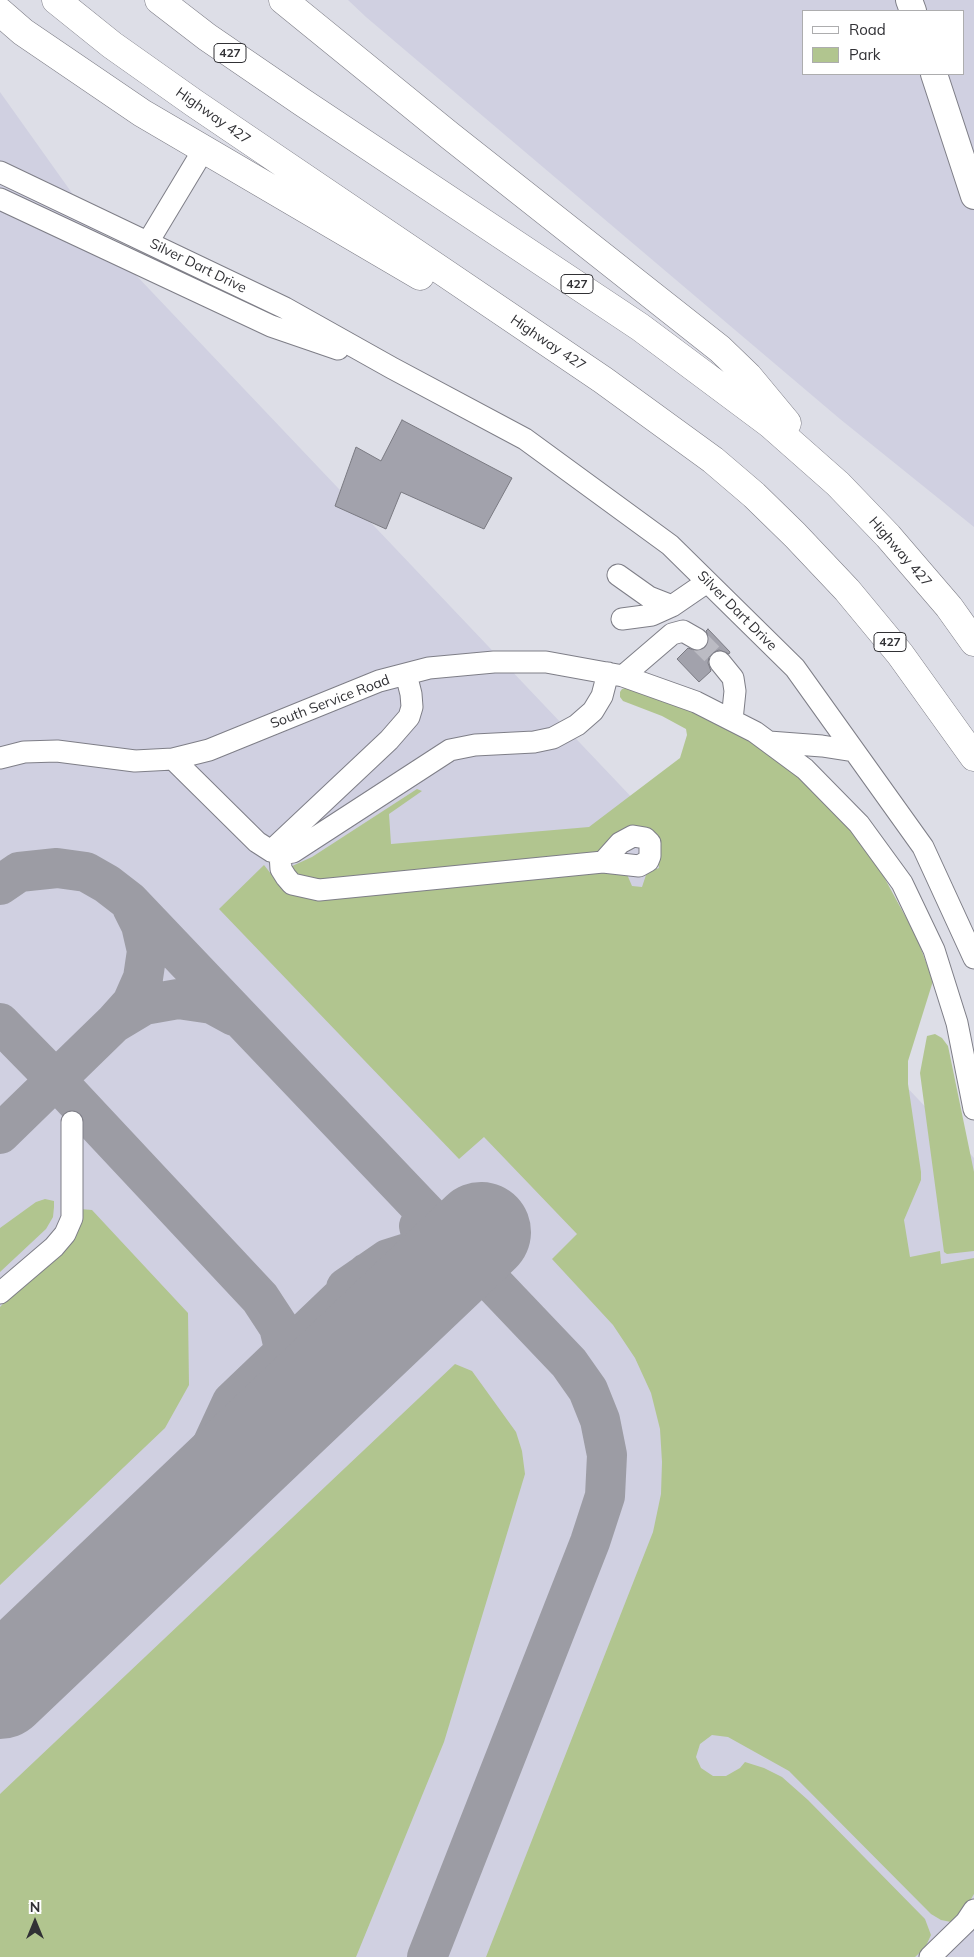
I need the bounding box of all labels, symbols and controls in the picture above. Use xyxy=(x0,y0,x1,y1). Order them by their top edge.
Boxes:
legend xyxy=(802,10,964,75)
text: Road xyxy=(849,20,886,39)
road number: 427 xyxy=(214,44,246,62)
text: Park xyxy=(849,45,881,64)
street label: Highway 427 xyxy=(172,84,254,148)
street label: Silver Dart Drive xyxy=(147,235,249,297)
road number: 427 xyxy=(561,274,593,294)
street label: Highway 427 xyxy=(507,312,589,374)
street label: Highway 427 xyxy=(865,514,935,590)
street label: Silver Dart Drive xyxy=(694,568,780,654)
road number: 427 xyxy=(874,632,906,652)
street label: South Service Road xyxy=(268,671,392,733)
north arrow xyxy=(10,1897,60,1947)
text: N xyxy=(30,1898,40,1916)

